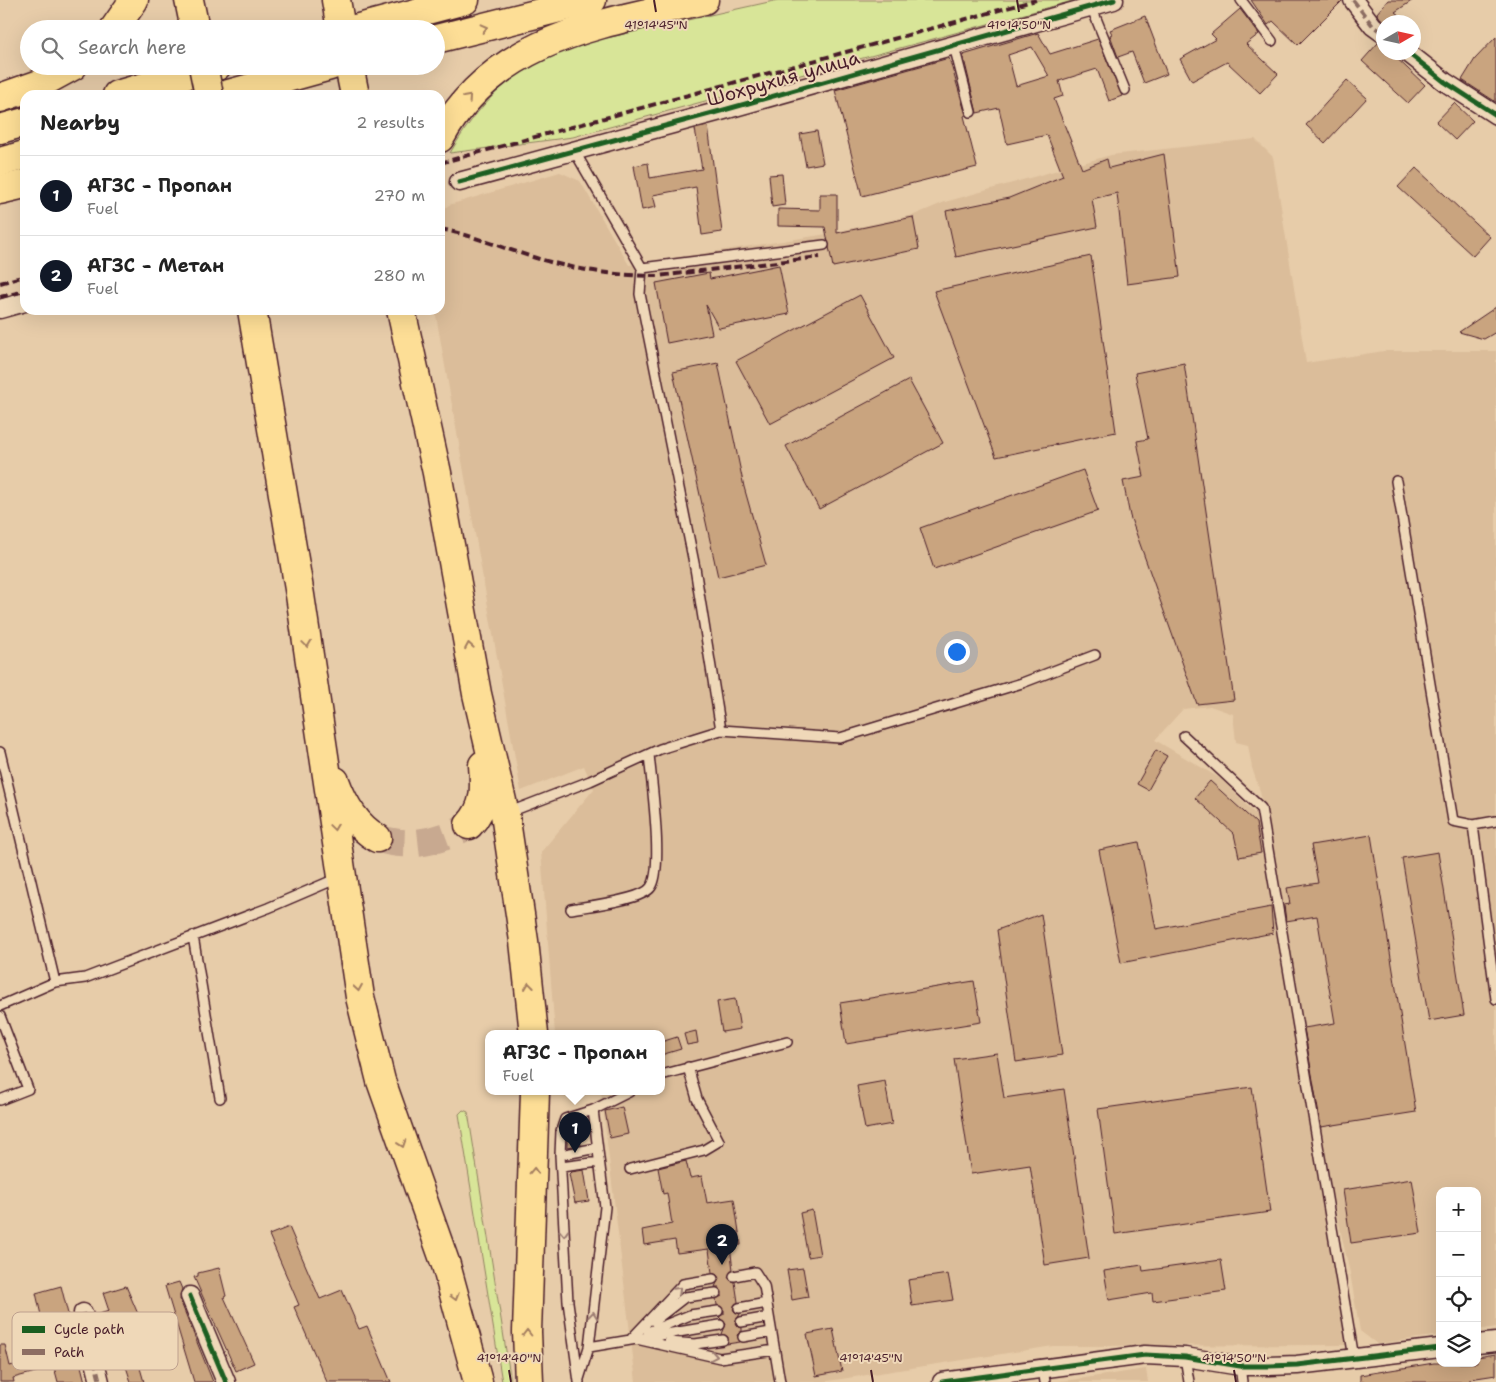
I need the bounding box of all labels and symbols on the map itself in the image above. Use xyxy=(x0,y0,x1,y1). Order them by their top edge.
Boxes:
north arrow xyxy=(1376,15,1421,60)
text: 41°14'45"N xyxy=(624,17,688,33)
text: 41°14'50"N xyxy=(987,17,1051,33)
one-way arrow xyxy=(479,23,487,33)
street label: Шохрухия улица xyxy=(704,45,863,112)
one-way arrow xyxy=(462,94,471,103)
one-way arrow xyxy=(302,639,312,648)
your location xyxy=(944,639,970,665)
one-way arrow xyxy=(464,641,474,650)
one-way arrow xyxy=(328,823,339,831)
one-way arrow xyxy=(525,981,535,990)
one-way arrow xyxy=(353,983,363,992)
pin: 1 xyxy=(559,1112,591,1153)
one-way arrow xyxy=(396,1139,406,1148)
one-way arrow xyxy=(529,1167,539,1174)
pin: 2 xyxy=(706,1224,738,1265)
one-way arrow xyxy=(559,1229,570,1237)
one-way arrow xyxy=(672,1287,681,1296)
one-way arrow xyxy=(450,1293,460,1301)
one-way arrow xyxy=(587,1311,598,1319)
legend xyxy=(12,1312,178,1370)
text: Cycle path xyxy=(54,1320,125,1338)
one-way arrow xyxy=(522,1329,532,1337)
text: Path xyxy=(54,1343,85,1361)
text: 41°14'40"N xyxy=(477,1350,541,1366)
text: 41°14'45"N xyxy=(839,1350,903,1366)
text: 41°14'50"N xyxy=(1202,1350,1266,1366)
one-way arrow xyxy=(709,1351,718,1361)

